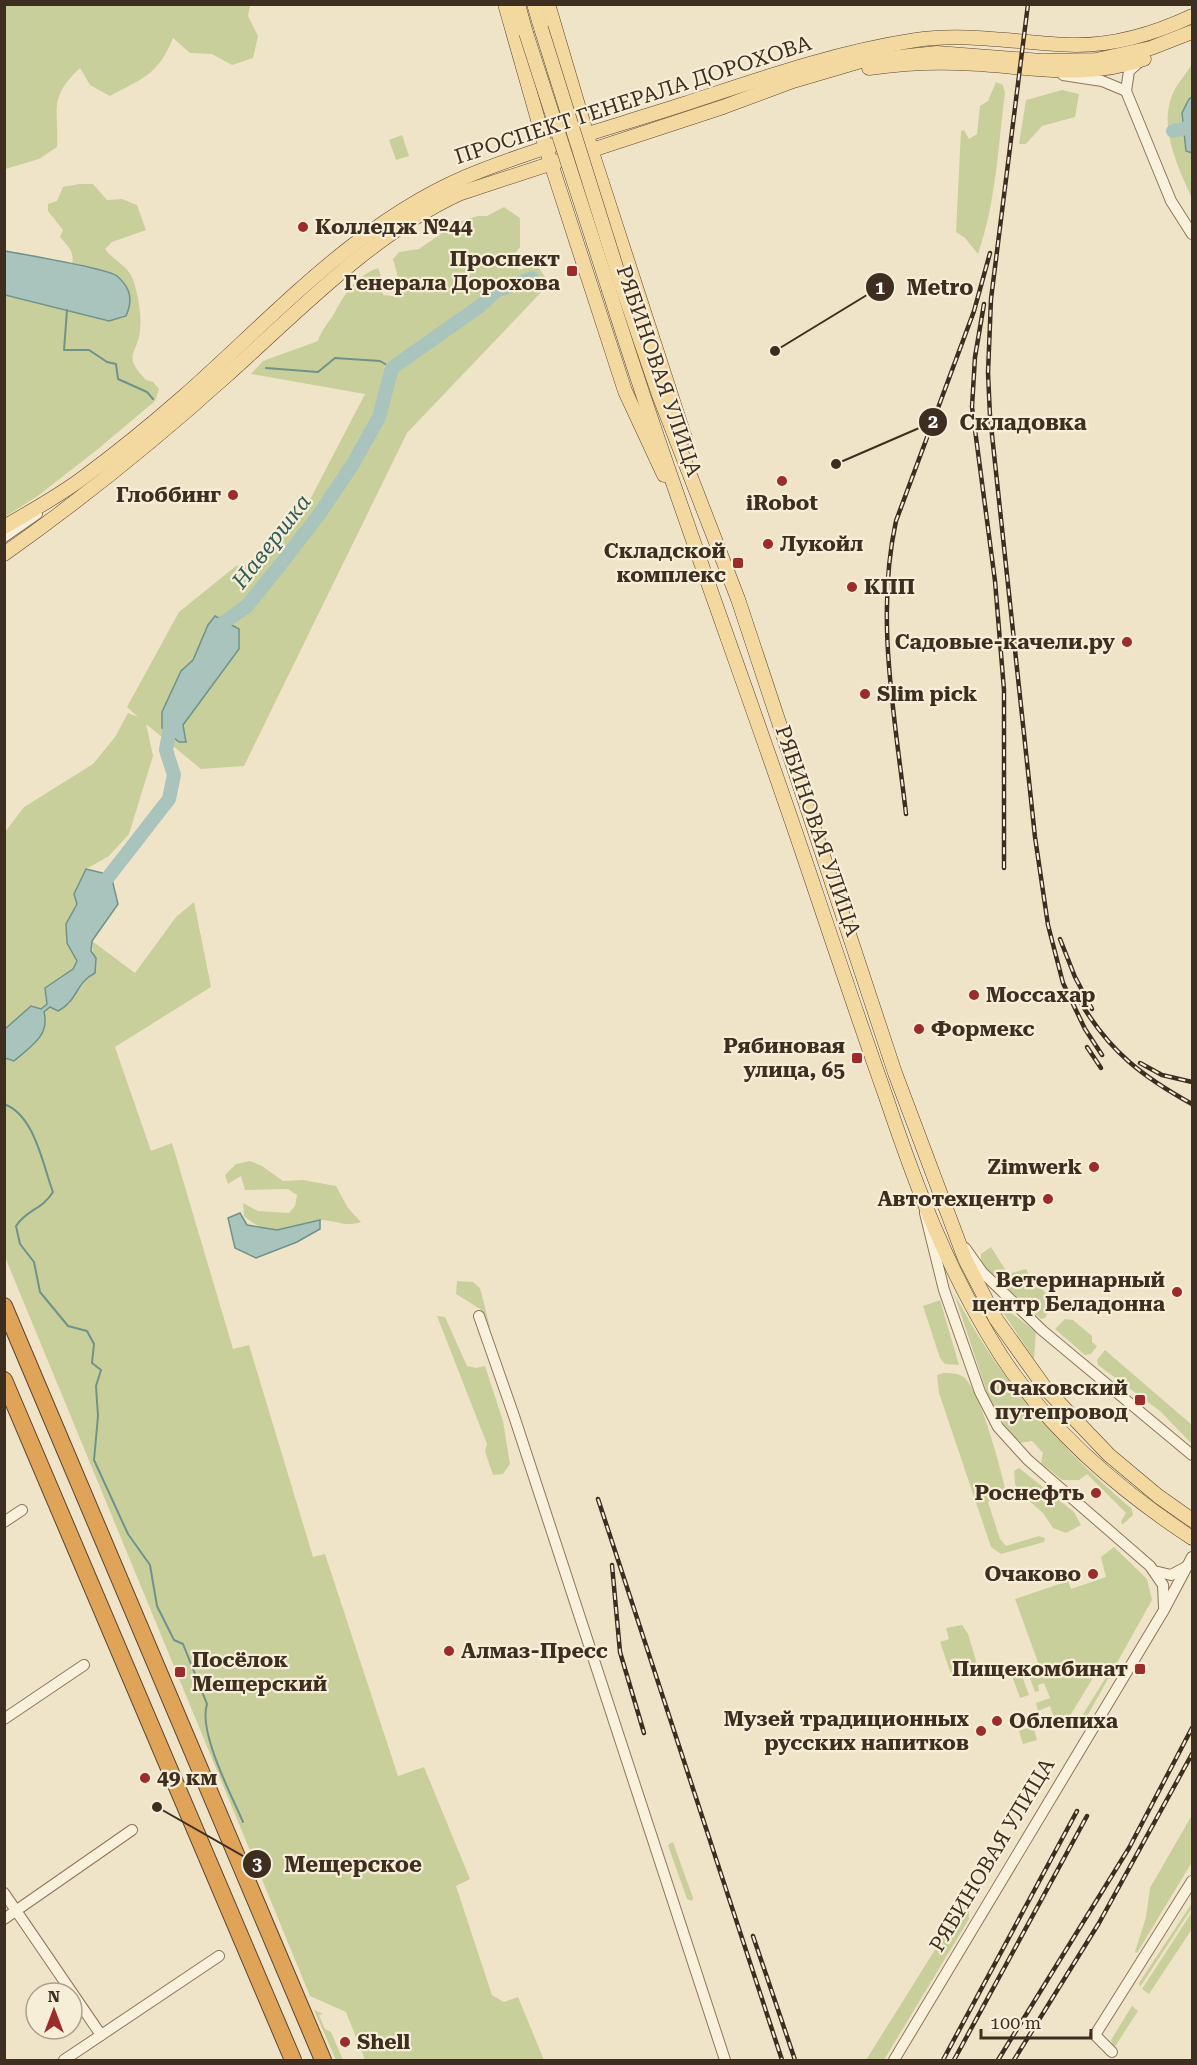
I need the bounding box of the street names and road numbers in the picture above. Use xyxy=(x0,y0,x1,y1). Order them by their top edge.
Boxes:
street label: ПРОСПЕКТ ГЕНЕРАЛА ДОРОХОВА xyxy=(452,31,815,169)
street label: РЯБИНОВАЯ УЛИЦА xyxy=(612,262,707,480)
street label: РЯБИНОВАЯ УЛИЦА xyxy=(771,722,866,940)
street label: РЯБИНОВАЯ УЛИЦА xyxy=(925,1754,1059,1956)

